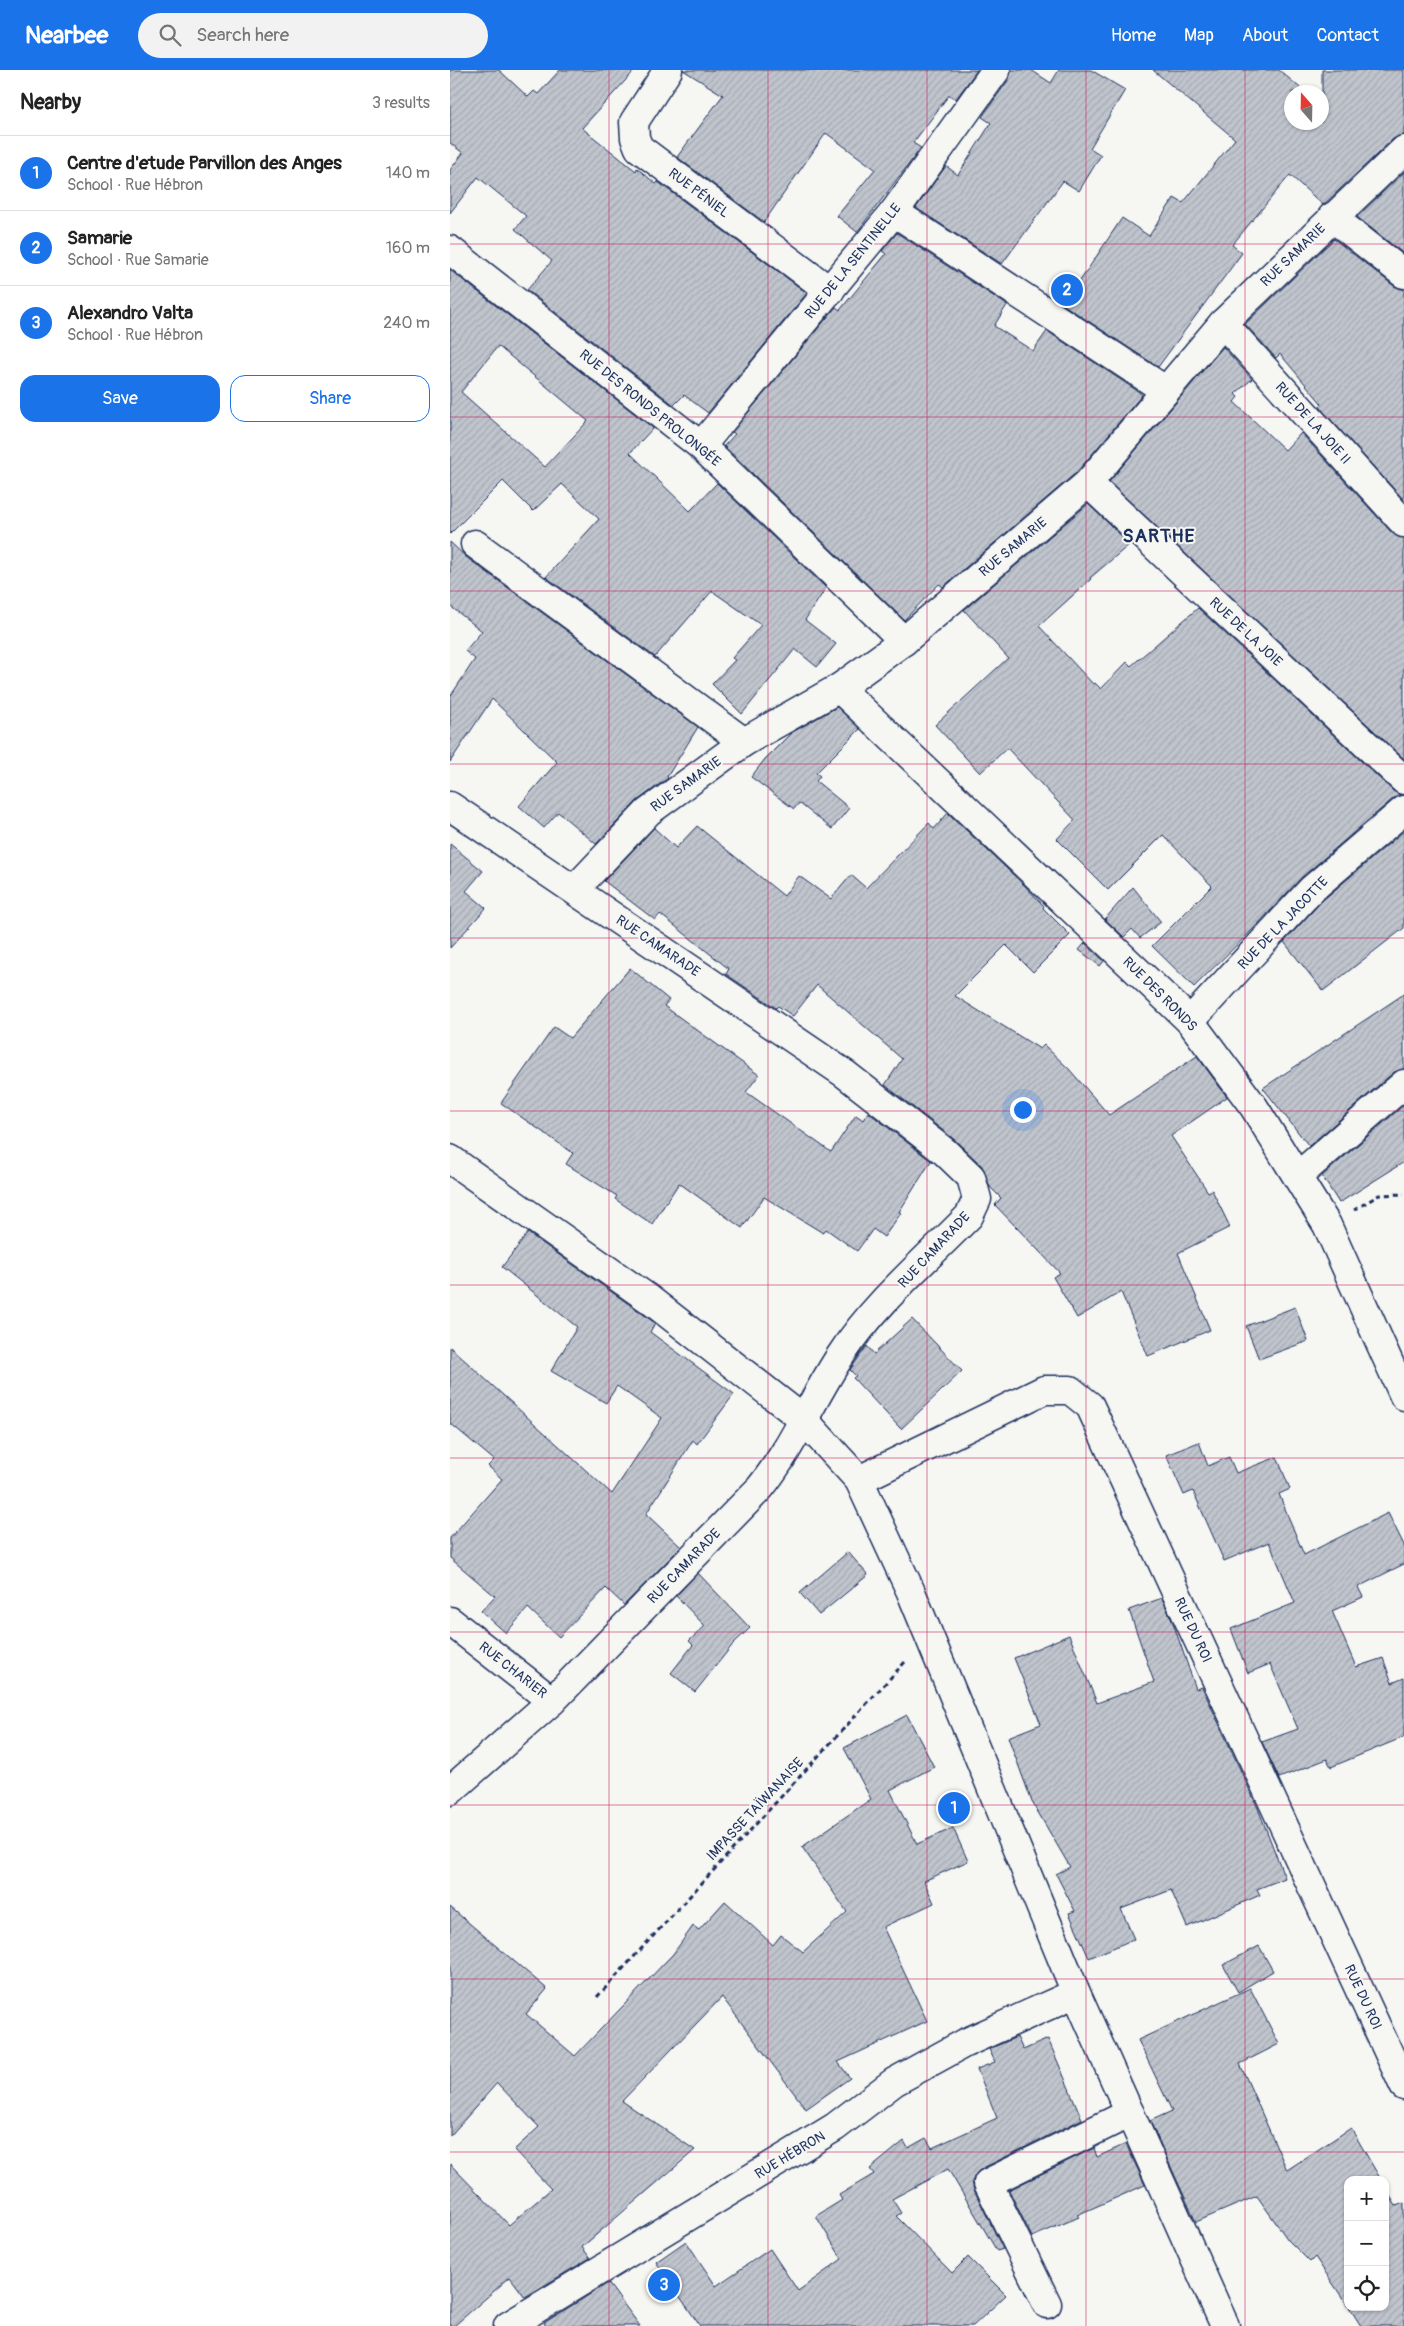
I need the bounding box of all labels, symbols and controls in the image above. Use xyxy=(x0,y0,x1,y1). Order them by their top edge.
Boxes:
search box xyxy=(138,13,488,58)
text: Nearbee xyxy=(25,21,108,50)
icon: search xyxy=(156,21,184,49)
text: Search here xyxy=(196,23,289,47)
text: Home xyxy=(1111,24,1156,47)
text: Map xyxy=(1184,24,1214,47)
text: About xyxy=(1242,24,1288,47)
text: Contact xyxy=(1316,24,1379,47)
north arrow xyxy=(1284,85,1329,130)
text: Nearby xyxy=(20,89,81,116)
text: 3 results xyxy=(372,93,430,113)
text: Centre d'etude Parvillon des Anges xyxy=(67,151,342,175)
text: 1 xyxy=(33,163,39,183)
text: 140 m xyxy=(386,163,430,183)
street label: RUE PÉNIEL xyxy=(665,164,733,221)
text: School · Rue Hébron xyxy=(67,175,203,195)
street label: RUE DE LA SENTINELLE xyxy=(801,200,905,322)
street label: RUE SAMARIE xyxy=(1257,220,1329,290)
text: Samarie xyxy=(67,226,132,250)
text: 2 xyxy=(32,238,40,258)
text: 160 m xyxy=(386,238,430,258)
text: School · Rue Samarie xyxy=(67,250,209,270)
pin: 2 xyxy=(1051,271,1083,309)
text: Alexandro Valta xyxy=(67,301,193,325)
text: 3 xyxy=(32,313,40,333)
text: 240 m xyxy=(383,313,430,333)
text: School · Rue Hébron xyxy=(67,325,203,345)
street label: RUE DES RONDS PROLONGÉE xyxy=(576,345,725,470)
button: Save xyxy=(20,375,220,422)
button: Share xyxy=(230,375,430,422)
street label: RUE DE LA JOIE II xyxy=(1272,378,1354,468)
street label: RUE SAMARIE xyxy=(976,514,1050,580)
district label: SARTHE xyxy=(1123,524,1195,548)
street label: RUE DE LA JOIE xyxy=(1206,594,1286,670)
street label: RUE SAMARIE xyxy=(647,753,725,815)
street label: RUE DE LA JACOTTE xyxy=(1234,873,1332,973)
street label: RUE CAMARADE xyxy=(613,912,703,980)
street label: RUE DES RONDS xyxy=(1119,953,1201,1035)
your location xyxy=(1010,1097,1036,1123)
street label: RUE CAMARADE xyxy=(894,1208,974,1292)
street label: RUE CAMARADE xyxy=(644,1525,724,1607)
street label: RUE DU ROI xyxy=(1171,1595,1215,1665)
street label: RUE CHARIER xyxy=(476,1638,550,1702)
street label: IMPASSE TAÏWANAISE xyxy=(702,1753,807,1864)
pin: 1 xyxy=(938,1789,970,1827)
street label: RUE DU ROI xyxy=(1341,1962,1385,2032)
street label: RUE HÉBRON xyxy=(751,2127,828,2183)
map controls xyxy=(1344,2176,1389,2311)
button: + xyxy=(1344,2176,1389,2221)
button: − xyxy=(1344,2221,1389,2266)
pin: 3 xyxy=(648,2266,680,2304)
button: locate xyxy=(1344,2266,1389,2311)

